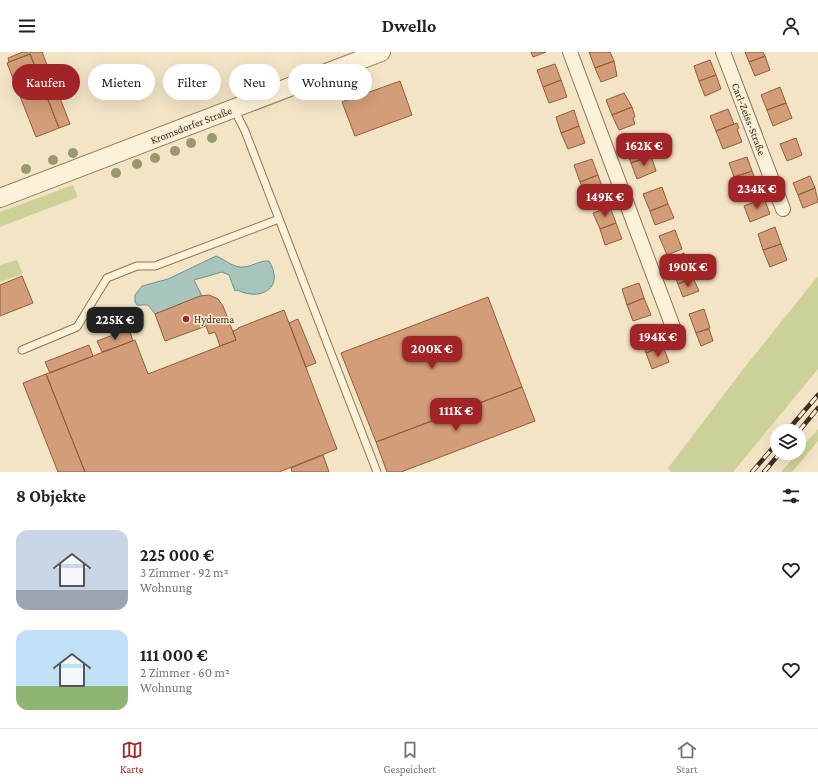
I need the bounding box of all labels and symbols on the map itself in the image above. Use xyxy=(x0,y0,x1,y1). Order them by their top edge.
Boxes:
street label: Carl-Zeiss-Straße xyxy=(730,81,768,157)
street label: Kromsdorfer Straße xyxy=(149,104,234,146)
pin: 162K € xyxy=(611,133,677,167)
pin: 234K € xyxy=(724,176,790,210)
pin: 149K € xyxy=(572,184,638,218)
pin: 190K € xyxy=(655,254,721,288)
pin: 225K € xyxy=(82,307,148,341)
place label: Hydrema xyxy=(194,313,234,326)
marker: Hydrema xyxy=(181,314,191,324)
pin: 194K € xyxy=(625,324,691,358)
pin: 200K € xyxy=(399,336,465,370)
pin: 111K € xyxy=(423,398,489,432)

